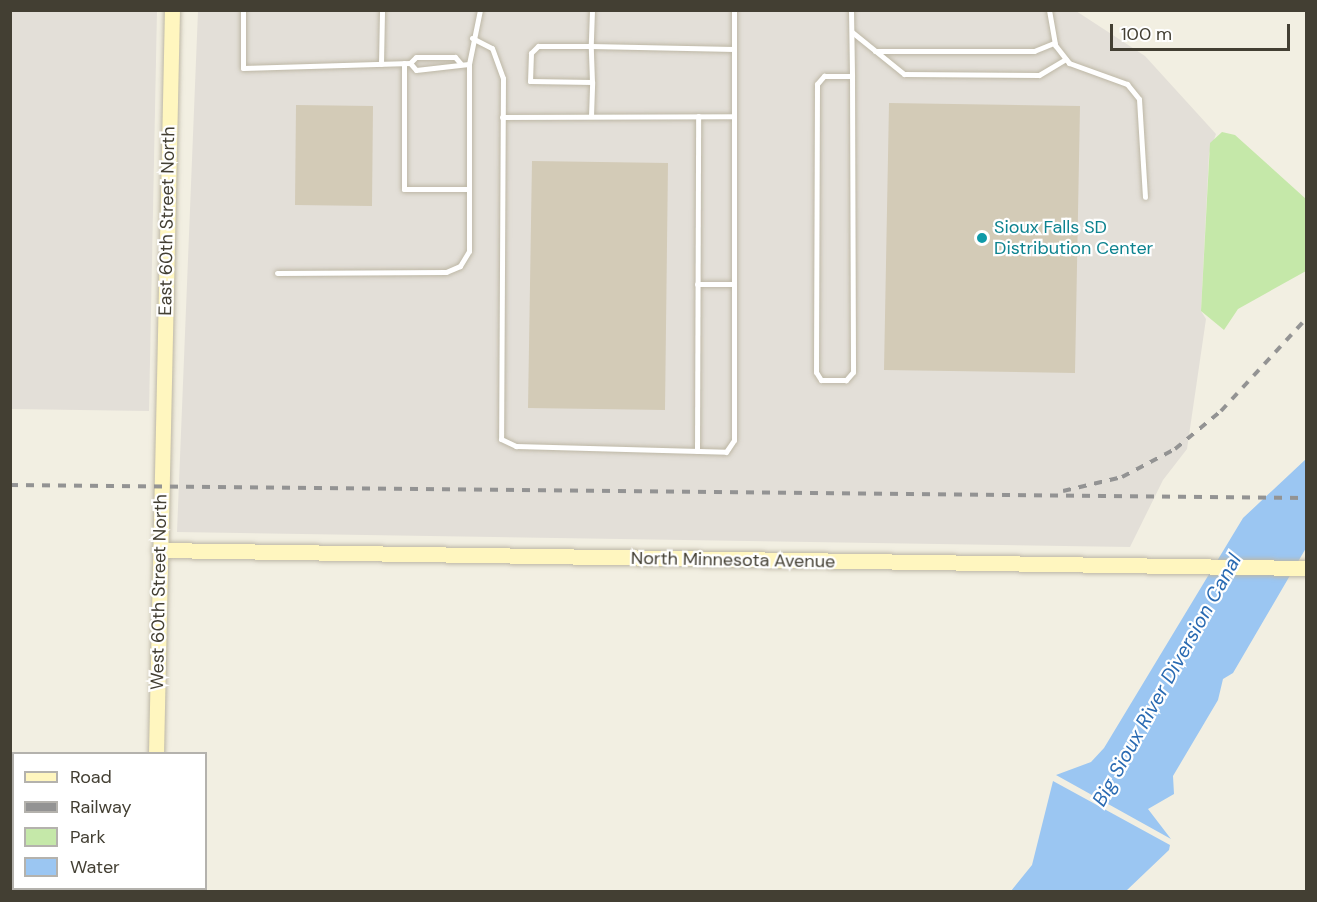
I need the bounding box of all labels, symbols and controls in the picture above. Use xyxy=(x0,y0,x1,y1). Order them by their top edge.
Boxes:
scale bar xyxy=(1113,12,1293,50)
text: 100 m xyxy=(1121,22,1172,46)
street label: East 60th Street North xyxy=(155,126,179,316)
place label: Sioux Falls SD Distribution Center xyxy=(994,217,1153,260)
marker: Sioux Falls SD Distribution Center xyxy=(975,231,989,245)
street label: West 60th Street North xyxy=(146,494,172,690)
street label: North Minnesota Avenue xyxy=(631,547,835,573)
water label: Big Sioux River Diversion Canal xyxy=(1087,550,1247,810)
legend xyxy=(12,752,207,890)
text: Road xyxy=(70,765,112,789)
text: Railway xyxy=(70,795,132,819)
text: Park xyxy=(70,825,106,849)
text: Water xyxy=(70,855,120,879)

